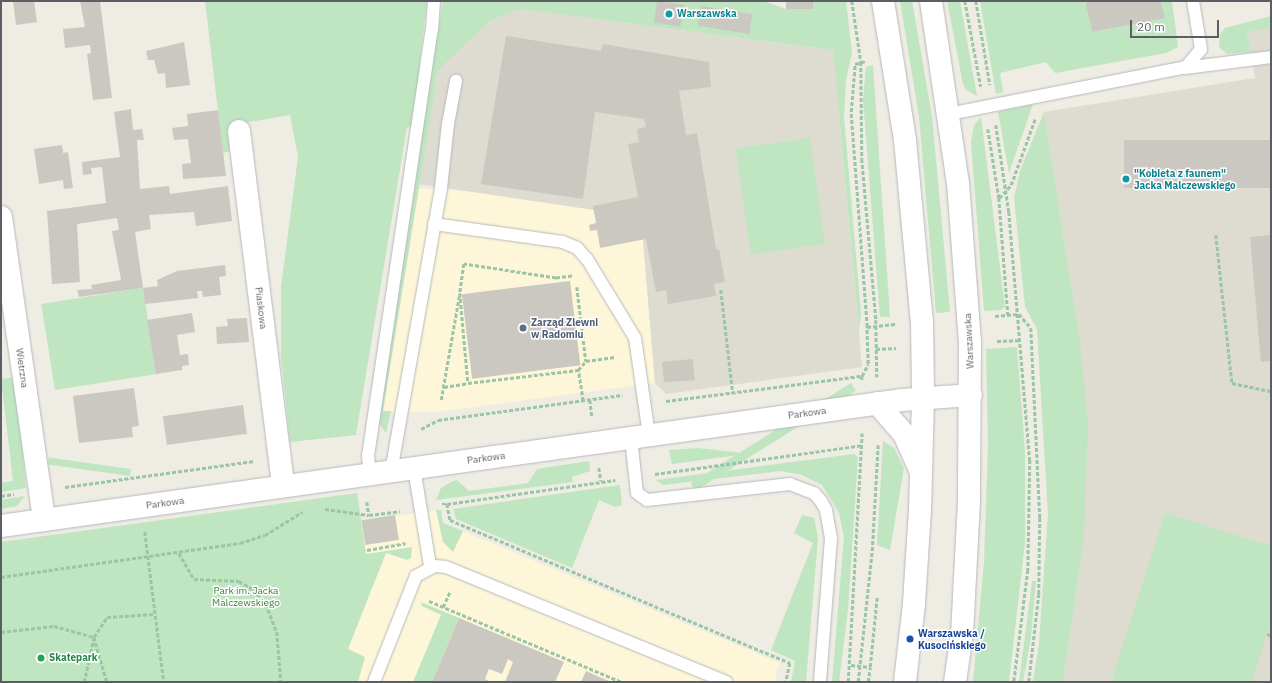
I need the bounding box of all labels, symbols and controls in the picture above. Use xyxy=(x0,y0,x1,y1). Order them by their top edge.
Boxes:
place label: Warszawska xyxy=(677,8,737,20)
marker: Warszawska xyxy=(664,9,674,19)
scale bar xyxy=(1132,12,1221,38)
text: 20 m xyxy=(1137,19,1165,34)
place label: "Kobieta z faunem" Jacka Malczewskiego xyxy=(1134,167,1236,190)
marker: "Kobieta z faunem" Jacka Malczewskiego xyxy=(1121,174,1131,184)
street label: Piaskowa xyxy=(252,286,270,330)
street label: Warszawska xyxy=(962,313,976,369)
place label: Zarząd Zlewni w Radomiu xyxy=(531,316,598,340)
marker: Zarząd Zlewni w Radomiu xyxy=(518,323,528,333)
street label: Wietrzna xyxy=(13,347,31,389)
street label: Parkowa xyxy=(787,404,827,422)
street label: Parkowa xyxy=(466,449,506,467)
street label: Parkowa xyxy=(145,494,185,512)
park label: Park im. Jacka Malczewskiego xyxy=(212,584,280,608)
place label: Warszawska / Kusocińskiego xyxy=(918,627,986,650)
marker: Warszawska / Kusocińskiego xyxy=(905,634,915,644)
place label: Skatepark xyxy=(49,652,98,664)
marker: Skatepark xyxy=(36,653,46,663)

